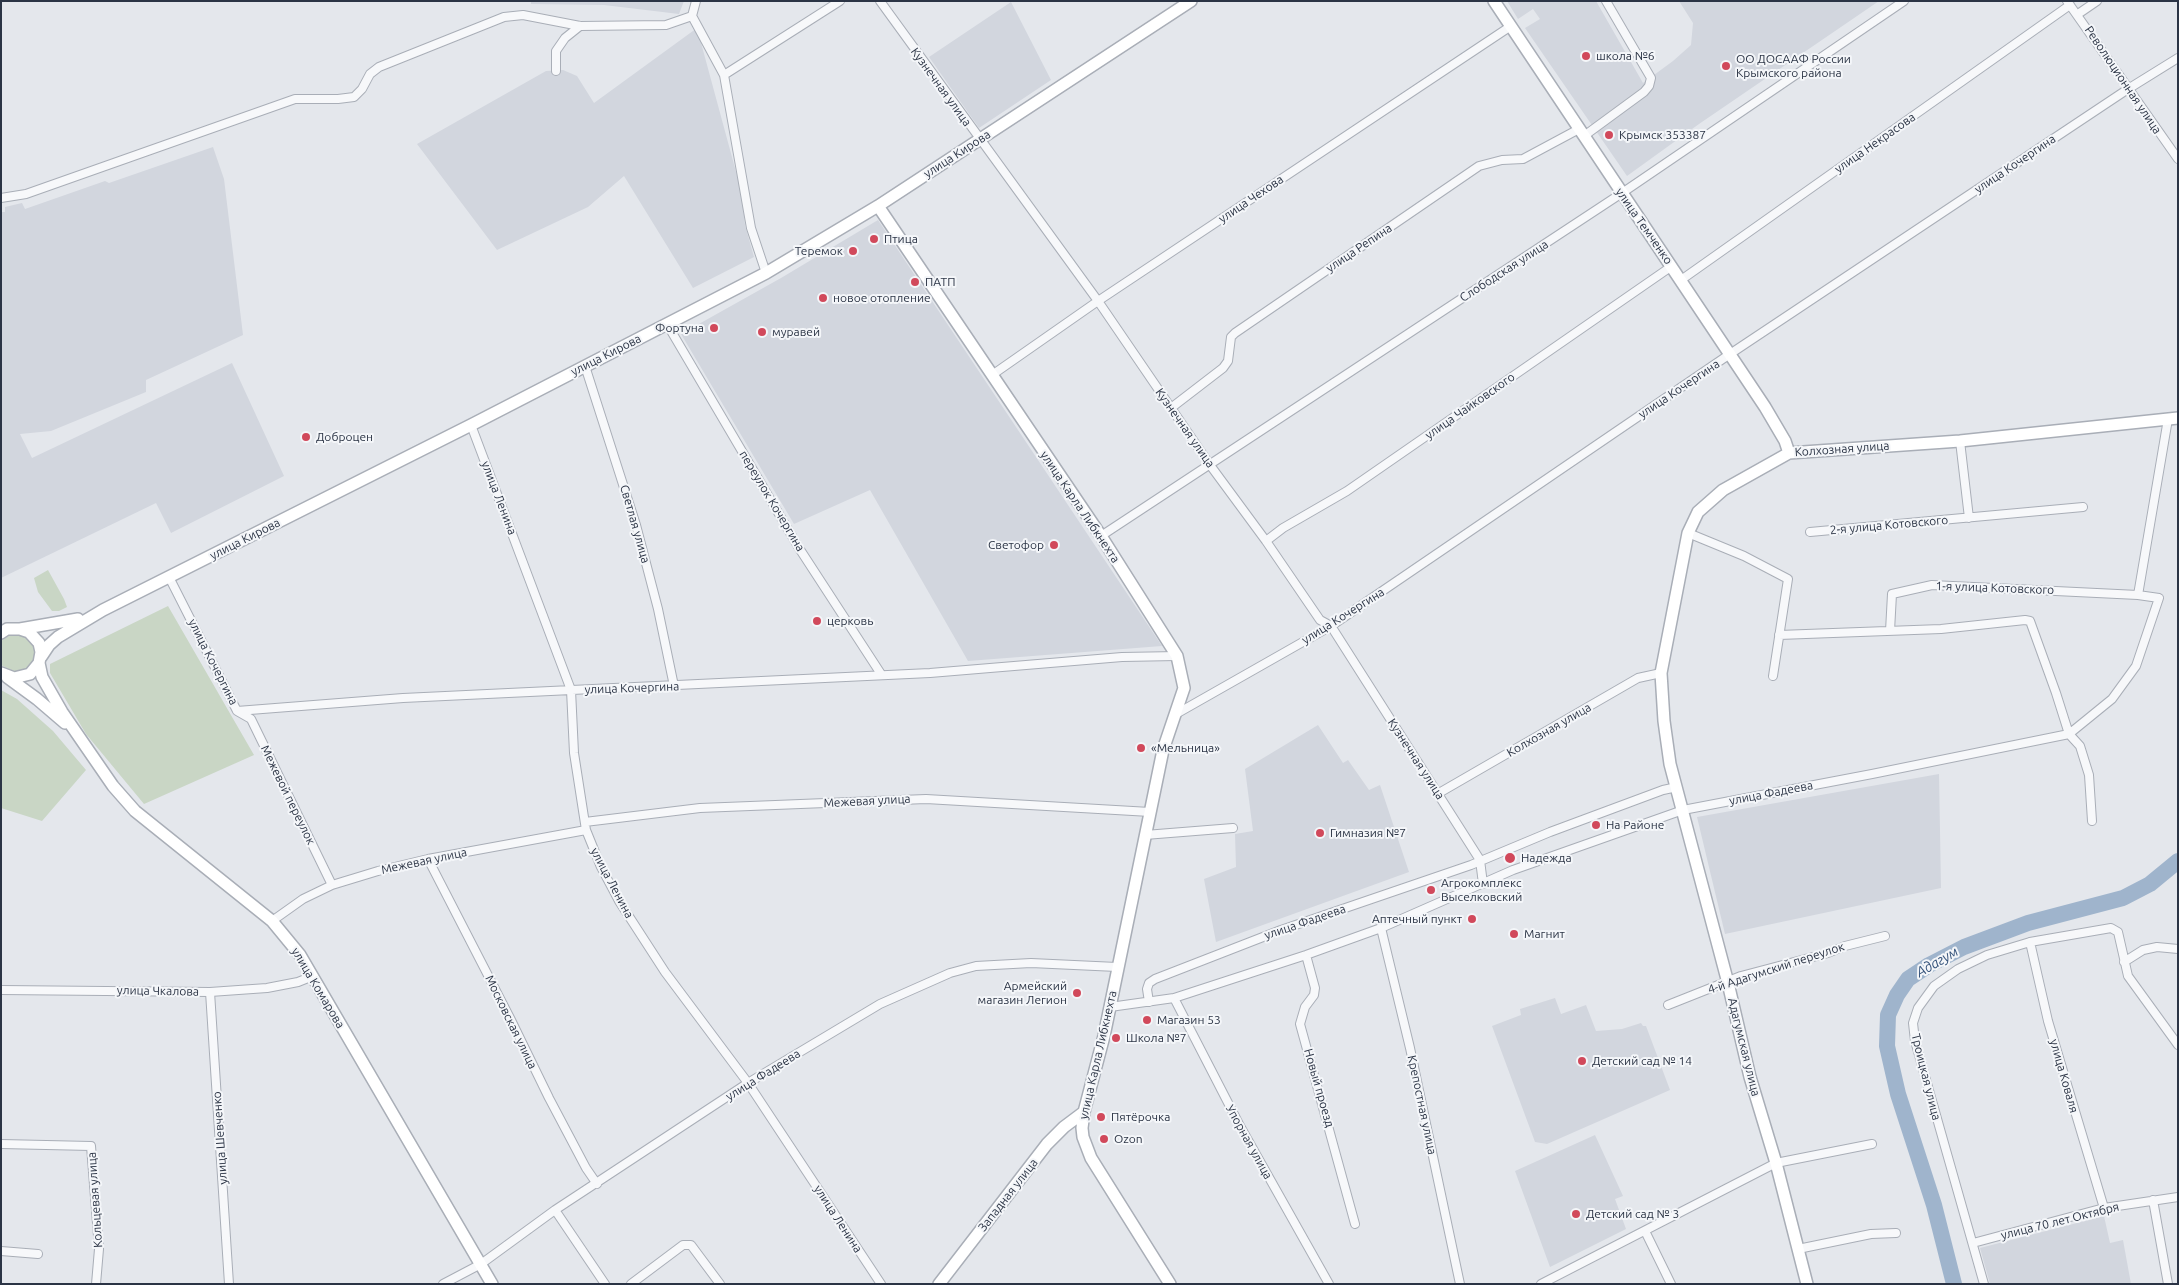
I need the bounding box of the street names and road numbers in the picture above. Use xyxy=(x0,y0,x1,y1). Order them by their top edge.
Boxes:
street label: Революционная улица xyxy=(2082,23,2164,137)
street label: Кузнечная улица xyxy=(908,45,974,129)
street label: улица Некрасова xyxy=(1832,110,1918,176)
street label: улица Кирова xyxy=(921,127,993,181)
street label: улица Кочергина xyxy=(1972,132,2058,196)
street label: улица Чехова xyxy=(1216,172,1286,226)
street label: улица Темченко xyxy=(1612,185,1676,267)
street label: улица Репина xyxy=(1323,221,1395,275)
street label: Слободская улица xyxy=(1457,237,1551,305)
street label: улица Кирова xyxy=(569,331,643,379)
street label: улица Кочергина xyxy=(1636,357,1722,421)
street label: улица Чайковского xyxy=(1422,370,1518,442)
street label: Кузнечная улица xyxy=(1152,386,1218,470)
street label: Колхозная улица xyxy=(1794,439,1890,459)
street label: переулок Кочергина xyxy=(736,448,808,554)
street label: улица Карла Либкнехта xyxy=(1037,448,1123,566)
street label: улица Ленина xyxy=(478,459,520,537)
street label: Светлая улица xyxy=(617,483,653,565)
street label: 2-я улица Котовского xyxy=(1829,513,1949,537)
street label: улица Кирова xyxy=(208,515,282,563)
street label: 1-я улица Котовского xyxy=(1935,579,2055,597)
street label: улица Кочергина xyxy=(1299,585,1387,647)
street label: улица Кочергина xyxy=(185,616,241,708)
street label: улица Кочергина xyxy=(584,679,680,697)
street label: Колхозная улица xyxy=(1504,700,1594,760)
street label: Кузнечная улица xyxy=(1384,716,1448,802)
street label: Межевой переулок xyxy=(258,743,318,847)
street label: улица Фадеева xyxy=(1728,778,1814,808)
street label: Межевая улица xyxy=(823,792,911,810)
street label: Межевая улица xyxy=(380,845,468,877)
street label: улица Ленина xyxy=(587,845,637,921)
street label: улица Фадеева xyxy=(1262,901,1348,943)
street label: 4-й Адагумский переулок xyxy=(1706,939,1846,997)
street label: улица Комарова xyxy=(288,945,348,1031)
street label: Московская улица xyxy=(482,973,540,1071)
street label: улица Чкалова xyxy=(117,983,199,999)
street label: улица Карла Либкнехта xyxy=(1076,989,1120,1121)
street label: Адагумская улица xyxy=(1725,996,1763,1098)
street label: Троицкая улица xyxy=(1908,1032,1944,1122)
street label: улица Коваля xyxy=(2047,1037,2081,1115)
street label: улица Фадеева xyxy=(723,1046,803,1104)
street label: Новый проезд xyxy=(1301,1047,1337,1129)
street label: Крепостная улица xyxy=(1404,1054,1440,1156)
street label: улица Шевченко xyxy=(210,1091,230,1185)
street label: Упорная улица xyxy=(1223,1102,1275,1182)
street label: Кольцевая улица xyxy=(84,1152,106,1248)
street label: Западная улица xyxy=(975,1156,1041,1234)
street label: улица Ленина xyxy=(811,1182,865,1256)
street label: улица 70 лет Октября xyxy=(1999,1199,2121,1243)

